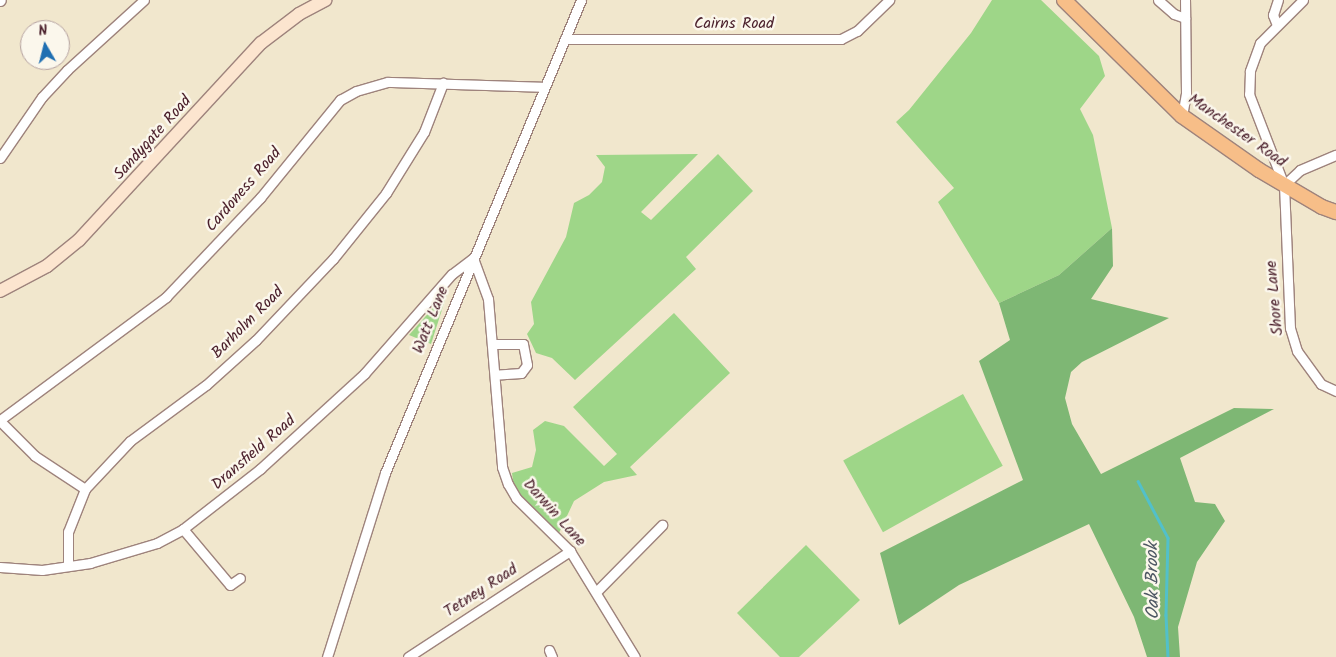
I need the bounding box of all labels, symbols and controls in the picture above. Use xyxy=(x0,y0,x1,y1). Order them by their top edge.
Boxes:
street label: Cairns Road xyxy=(694,14,774,34)
north arrow xyxy=(20,20,70,70)
text: N xyxy=(37,20,49,43)
street label: Manchester Road xyxy=(1184,90,1290,172)
street label: Sandygate Road xyxy=(110,92,196,184)
street label: Cardoness Road xyxy=(202,144,286,236)
street label: Shore Lane xyxy=(1262,260,1288,336)
street label: Barholm Road xyxy=(208,283,288,363)
street label: Watt Lane xyxy=(409,284,453,356)
street label: Dransfield Road xyxy=(208,411,300,495)
street label: Darwin Lane xyxy=(519,475,589,551)
water label: Oak Brook xyxy=(1143,542,1165,620)
street label: Tetney Road xyxy=(441,560,521,622)

